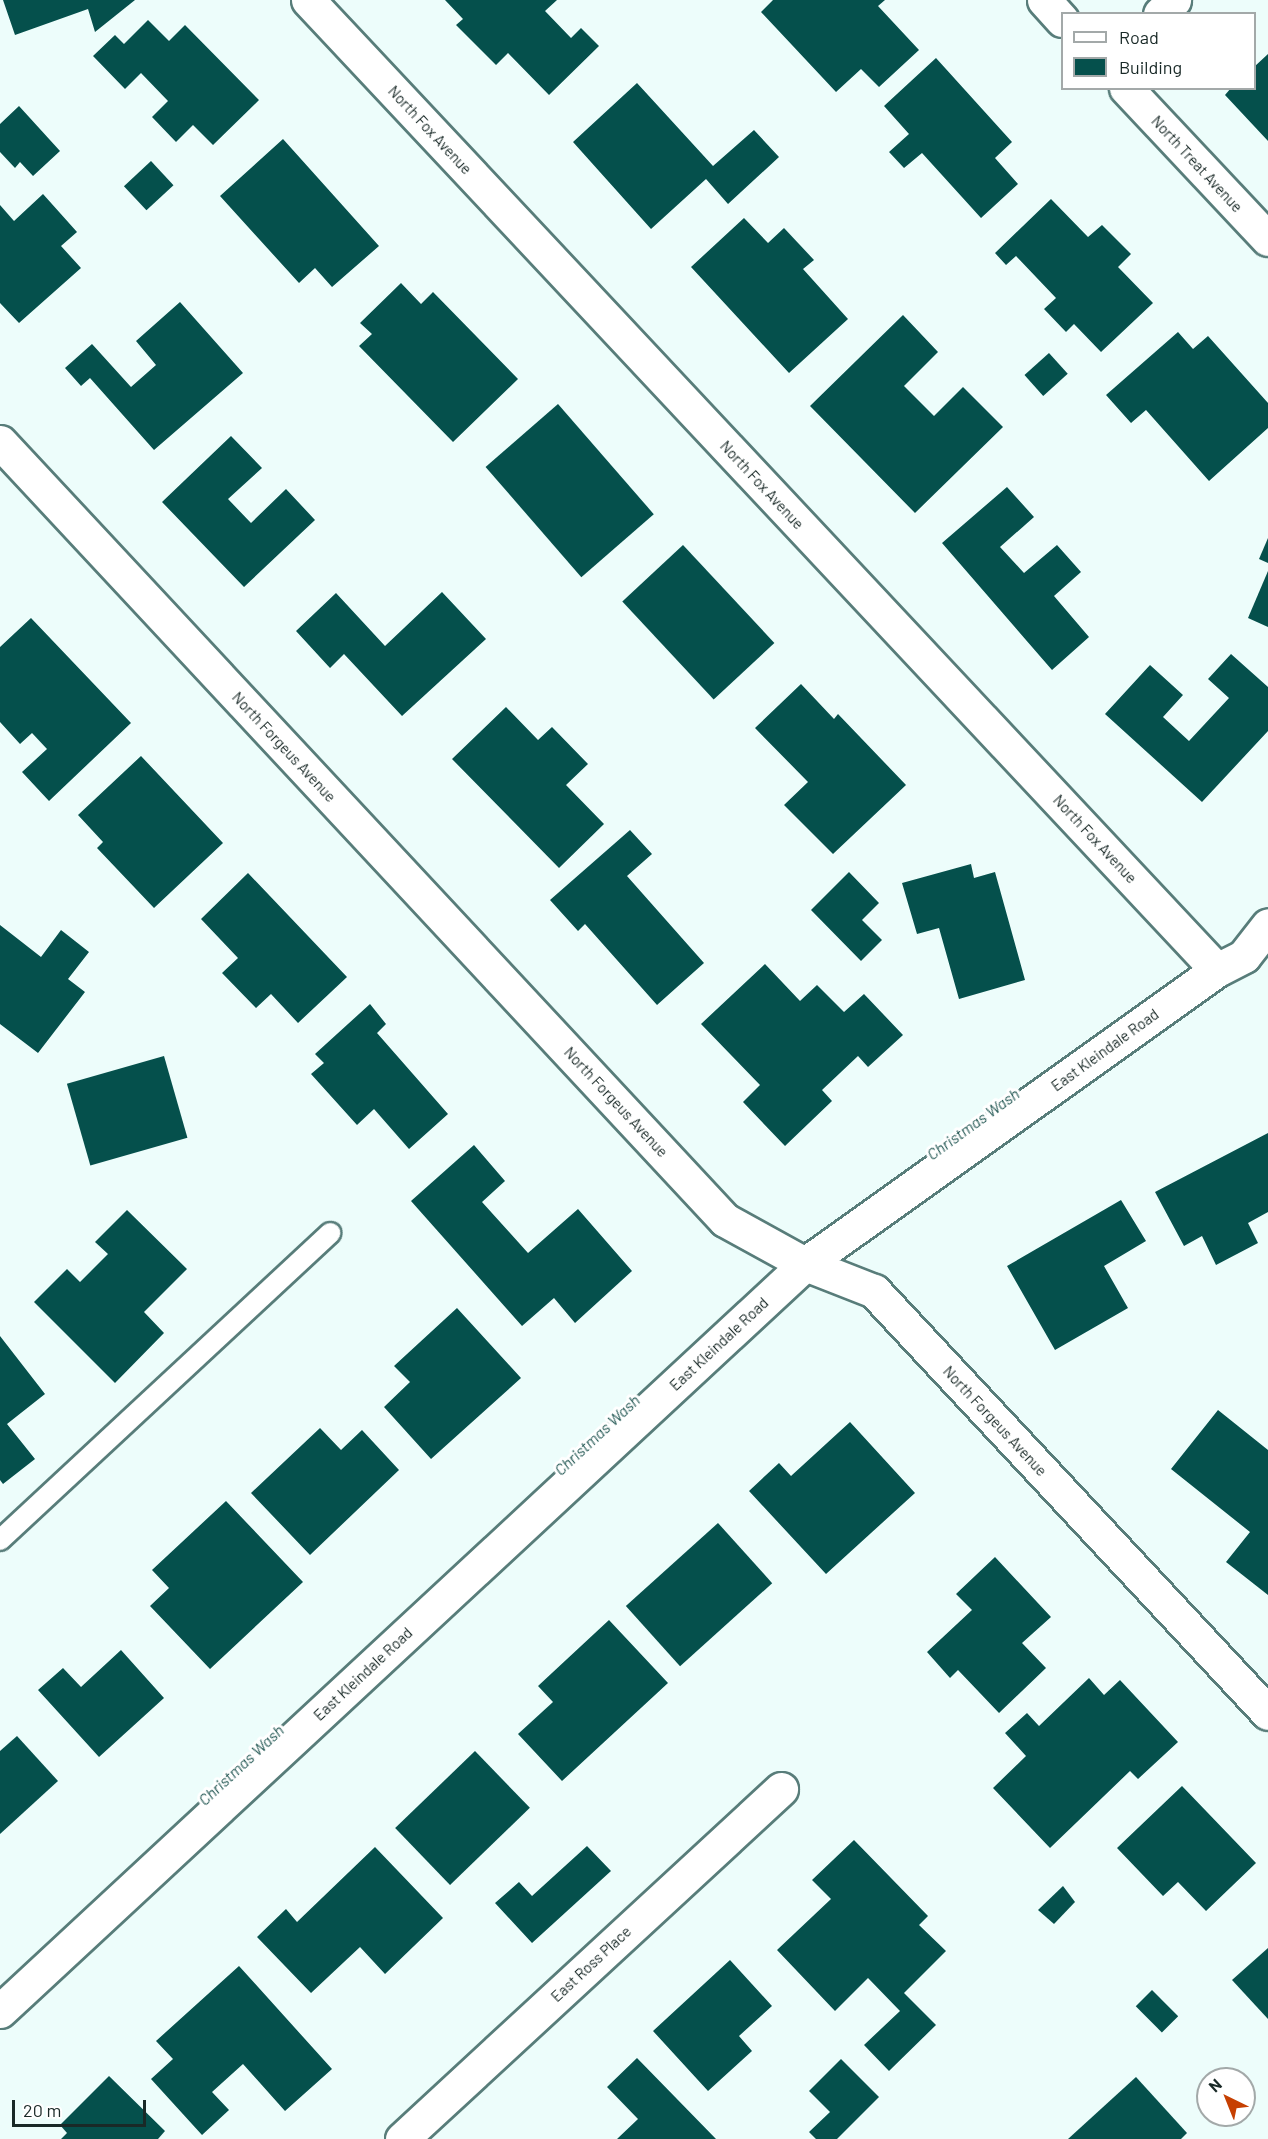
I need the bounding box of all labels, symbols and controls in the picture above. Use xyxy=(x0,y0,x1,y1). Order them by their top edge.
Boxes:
legend xyxy=(1061,12,1256,90)
text: Road xyxy=(1119,26,1159,48)
text: Building xyxy=(1119,56,1182,78)
street label: North Fox Avenue xyxy=(384,82,476,178)
street label: North Treat Avenue xyxy=(1148,112,1246,216)
street label: North Fox Avenue xyxy=(716,437,808,533)
street label: North Forgeus Avenue xyxy=(228,688,340,806)
street label: North Fox Avenue xyxy=(1049,791,1141,887)
street label: East Kleindale Road xyxy=(1048,1005,1162,1095)
street label: North Forgeus Avenue xyxy=(560,1043,672,1161)
water label: Christmas Wash xyxy=(923,1084,1023,1164)
street label: East Kleindale Road xyxy=(666,1294,772,1394)
street label: North Forgeus Avenue xyxy=(939,1362,1051,1480)
water label: Christmas Wash xyxy=(550,1391,644,1479)
street label: East Kleindale Road xyxy=(310,1624,416,1724)
water label: Christmas Wash xyxy=(194,1721,288,1809)
street label: East Ross Place xyxy=(547,1922,635,2006)
north arrow xyxy=(1196,2067,1256,2127)
text: N xyxy=(1204,2074,1225,2096)
scale bar xyxy=(15,2088,148,2126)
text: 20 m xyxy=(23,2099,61,2121)

